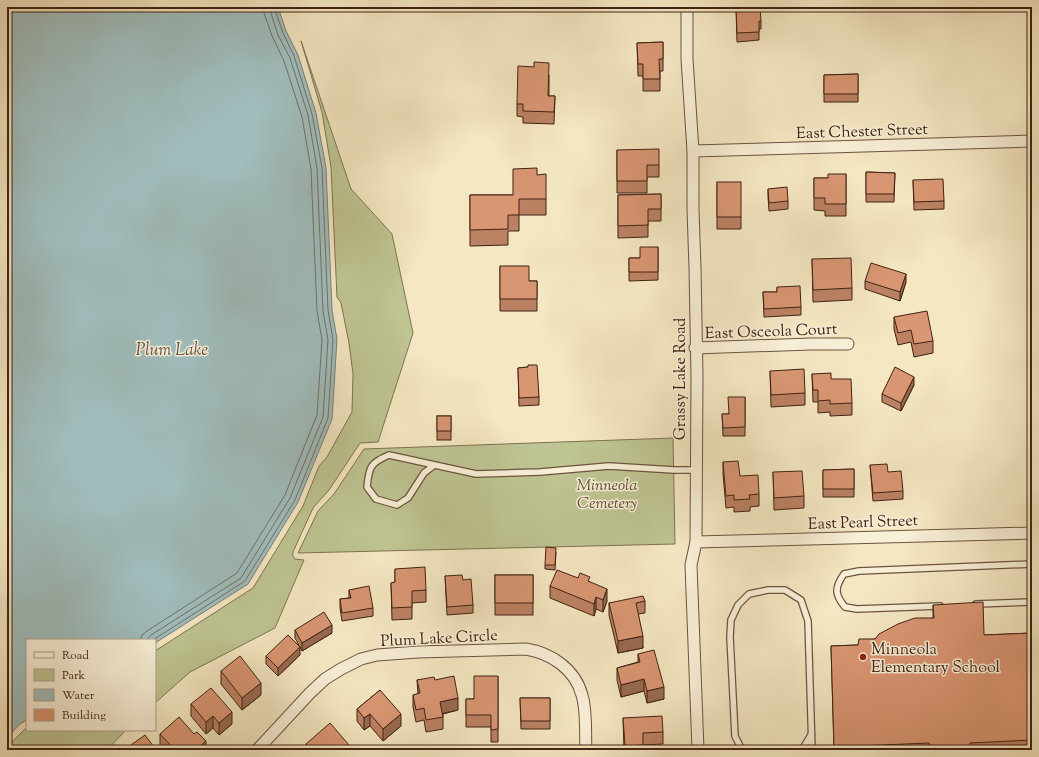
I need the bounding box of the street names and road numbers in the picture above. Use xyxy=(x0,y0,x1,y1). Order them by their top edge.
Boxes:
street label: East Chester Street xyxy=(796,119,929,146)
street label: Grassy Lake Road xyxy=(670,318,693,440)
street label: East Osceola Court xyxy=(704,319,838,346)
street label: East Pearl Street xyxy=(808,510,919,537)
street label: Plum Lake Circle xyxy=(380,625,498,654)

